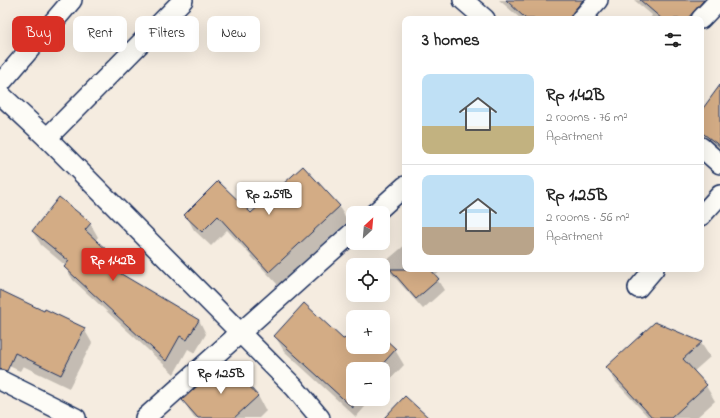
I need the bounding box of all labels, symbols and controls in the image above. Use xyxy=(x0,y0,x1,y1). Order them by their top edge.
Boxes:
chip: Buy xyxy=(12,16,65,52)
chip: Rent xyxy=(73,16,127,52)
chip: Filters xyxy=(135,16,199,52)
chip: New xyxy=(207,16,260,52)
text: 3 homes xyxy=(422,28,480,53)
icon: filters xyxy=(662,29,684,51)
text: Rp 1.42B xyxy=(546,83,605,108)
icon: home xyxy=(454,90,502,138)
text: 2 rooms · 76 m² xyxy=(546,108,628,127)
text: Apartment xyxy=(546,127,603,146)
pin: Rp 2.59B xyxy=(228,182,310,216)
text: Rp 1.25B xyxy=(546,183,607,208)
text: Rp 2.59B xyxy=(246,185,292,204)
icon: home xyxy=(454,191,502,239)
north arrow xyxy=(346,206,390,250)
map controls xyxy=(346,206,390,406)
text: 2 rooms · 56 m² xyxy=(546,208,630,227)
text: Apartment xyxy=(546,227,603,246)
pin: Rp 1.42B xyxy=(72,248,154,282)
text: Rp 1.42B xyxy=(91,251,135,270)
button: locate xyxy=(346,258,390,302)
button: + xyxy=(346,310,390,354)
pin: Rp 1.25B xyxy=(180,361,262,395)
button: − xyxy=(346,362,390,406)
text: Rp 1.25B xyxy=(198,364,244,383)

